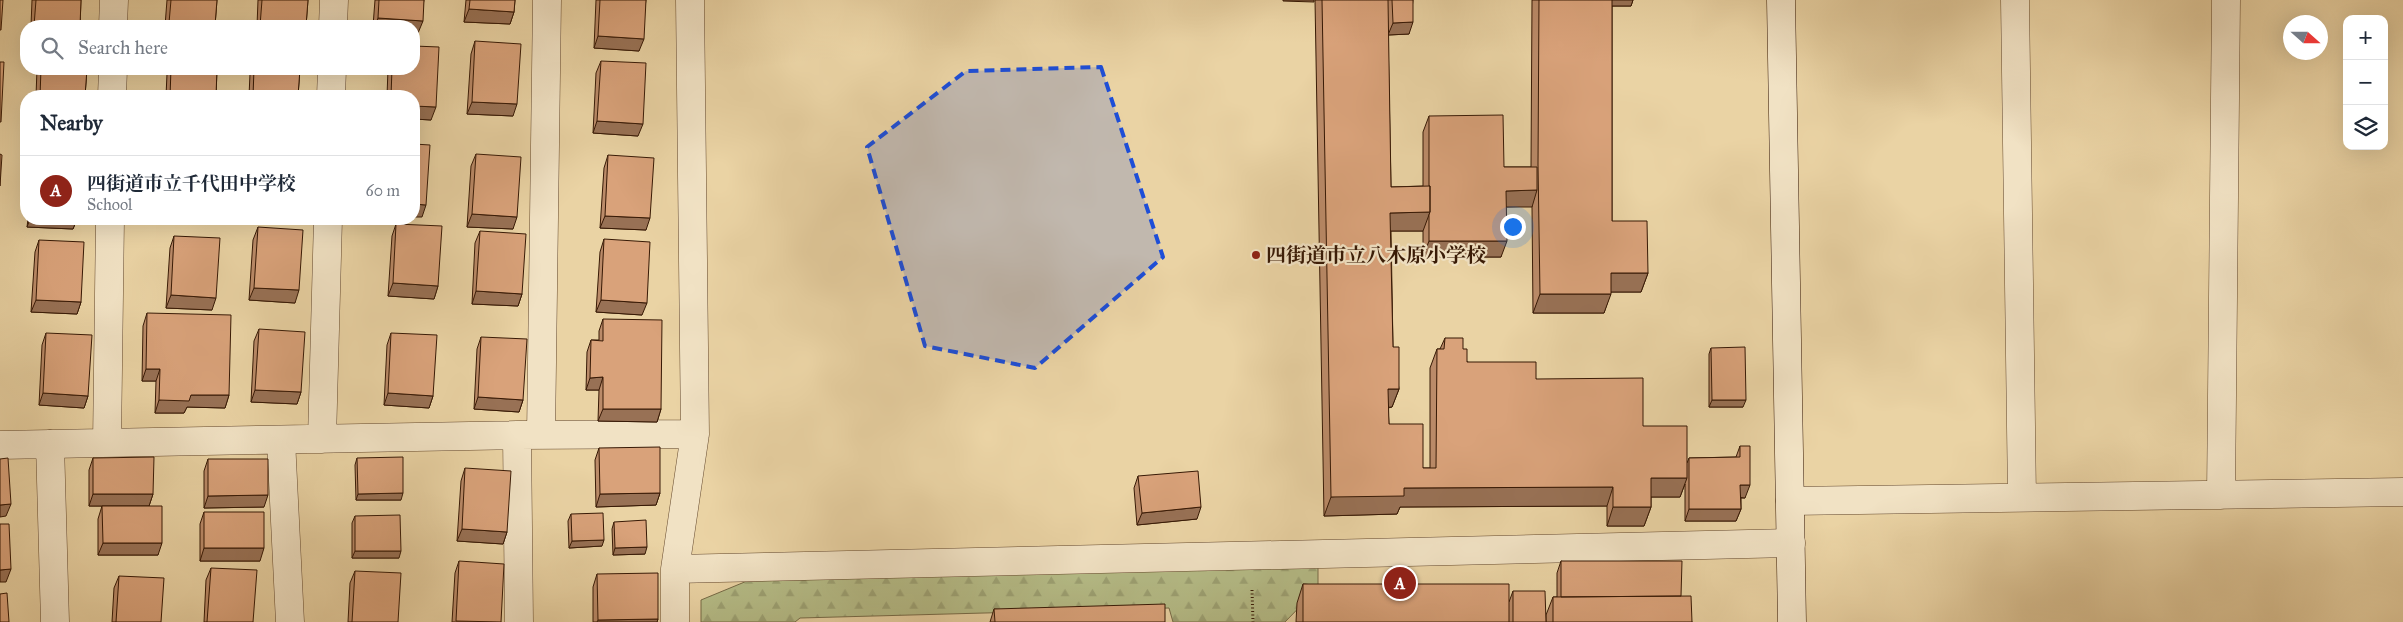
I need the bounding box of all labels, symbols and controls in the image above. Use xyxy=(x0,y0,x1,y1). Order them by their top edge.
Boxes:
north arrow xyxy=(2283,15,2328,60)
map controls xyxy=(2343,15,2388,150)
button: + xyxy=(2343,15,2388,60)
search box xyxy=(20,20,420,75)
icon: search xyxy=(38,34,66,62)
text: Search here xyxy=(78,36,168,59)
button: − xyxy=(2343,60,2388,105)
button: layers xyxy=(2343,105,2388,150)
text: Nearby xyxy=(40,110,103,136)
text: 四街道市立千代田中学校 xyxy=(87,172,296,195)
text: A xyxy=(51,181,61,200)
text: 60 m xyxy=(366,181,400,200)
text: School xyxy=(87,195,132,214)
your location xyxy=(1500,214,1526,240)
place label: 四街道市立八木原小学校 xyxy=(1266,243,1486,267)
marker: 四街道市立八木原小学校 xyxy=(1250,249,1262,261)
pin: A xyxy=(1384,564,1416,602)

